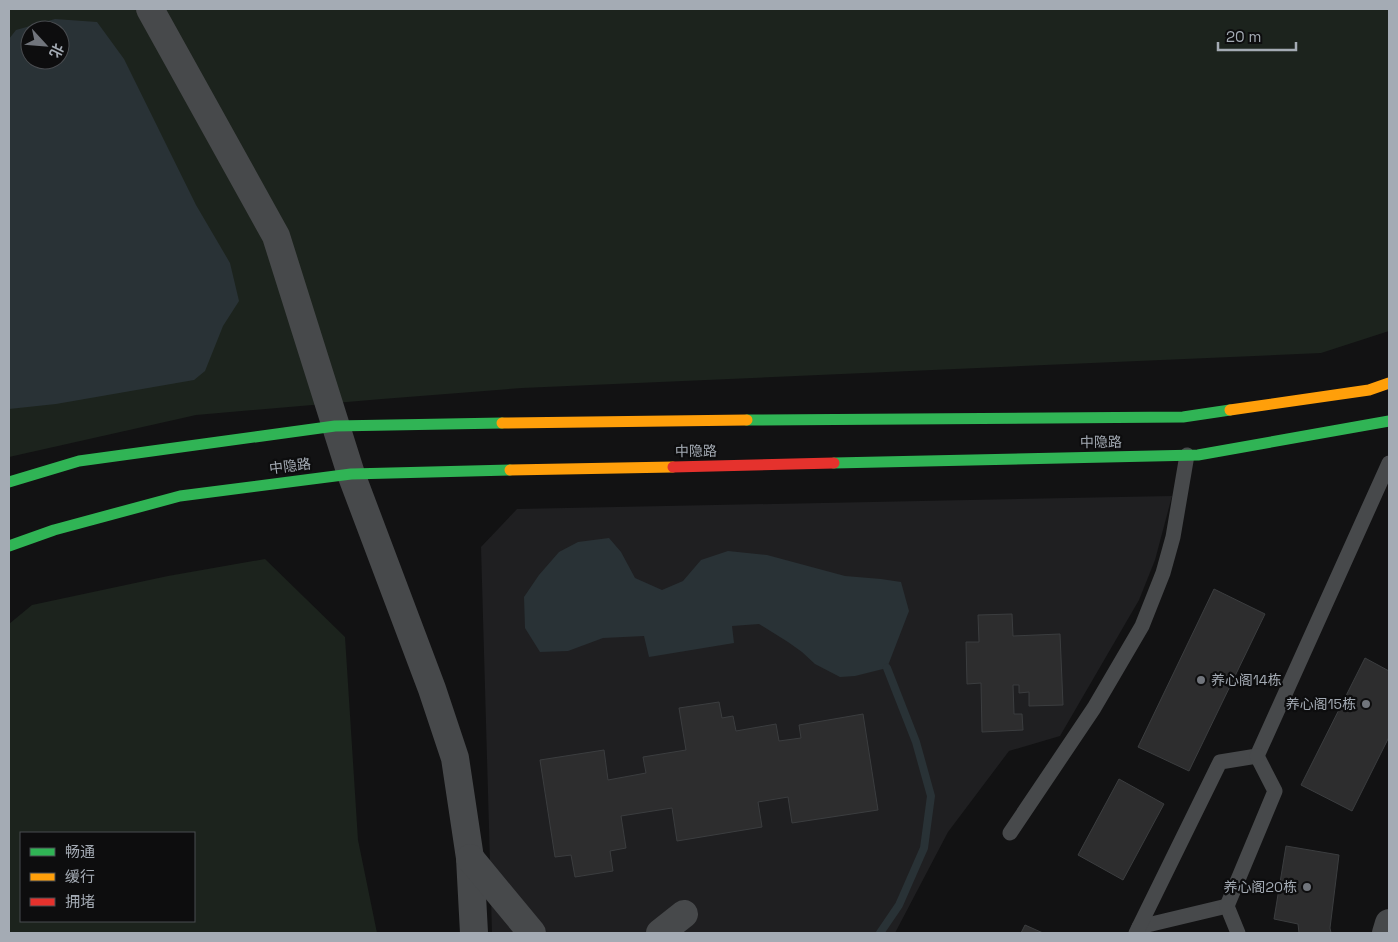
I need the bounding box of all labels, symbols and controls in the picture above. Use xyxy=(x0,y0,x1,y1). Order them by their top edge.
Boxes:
north arrow xyxy=(20,20,70,70)
scale bar xyxy=(1218,20,1296,52)
text: 20 m xyxy=(1226,27,1261,46)
text: 北 xyxy=(46,40,68,61)
street label: 中隐路 xyxy=(1080,433,1122,451)
street label: 中隐路 xyxy=(675,442,717,460)
street label: 中隐路 xyxy=(268,455,312,477)
place label: 养心阁14栋 xyxy=(1211,671,1282,689)
marker: 养心阁14栋 xyxy=(1195,674,1207,686)
place label: 养心阁15栋 xyxy=(1286,695,1356,713)
marker: 养心阁15栋 xyxy=(1360,698,1372,710)
legend xyxy=(20,832,195,922)
text: 畅通 xyxy=(65,842,95,861)
text: 缓行 xyxy=(65,867,95,886)
place label: 养心阁20栋 xyxy=(1224,878,1297,896)
marker: 养心阁20栋 xyxy=(1301,881,1313,893)
text: 拥堵 xyxy=(65,892,95,911)

